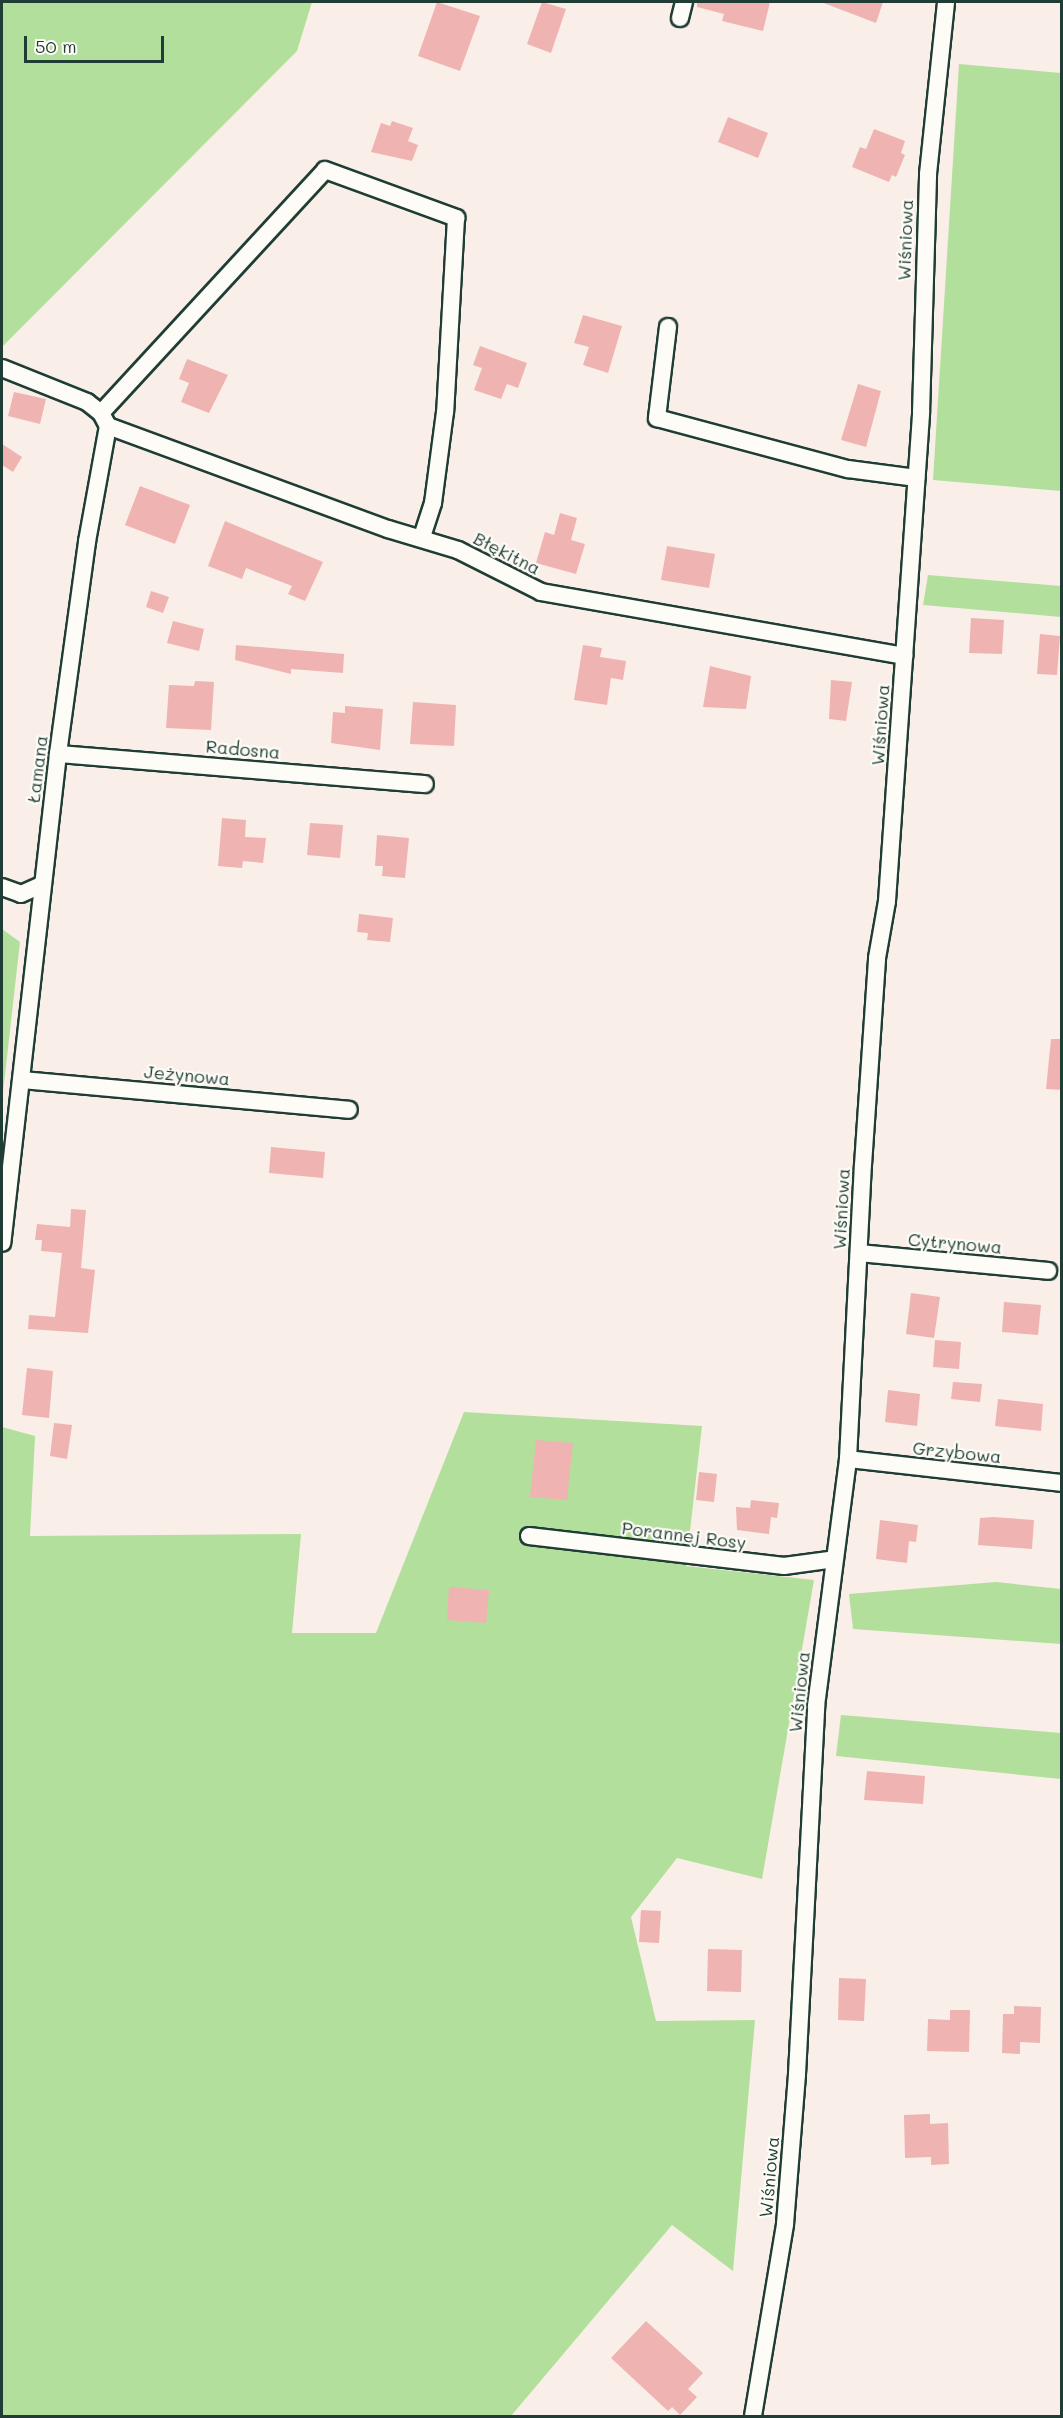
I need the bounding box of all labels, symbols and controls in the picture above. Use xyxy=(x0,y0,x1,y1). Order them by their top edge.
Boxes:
scale bar xyxy=(27,24,166,62)
text: 50 m xyxy=(35,34,77,58)
street label: Wiśniowa xyxy=(893,199,917,281)
street label: Błękitna xyxy=(470,527,544,579)
street label: Wiśniowa xyxy=(866,684,894,766)
street label: Łamana xyxy=(22,734,52,804)
street label: Radosna xyxy=(205,735,281,763)
street label: Jeżynowa xyxy=(143,1060,231,1090)
street label: Wiśniowa xyxy=(828,1168,854,1250)
street label: Cytrynowa xyxy=(907,1228,1003,1258)
street label: Grzybowa xyxy=(912,1437,1002,1467)
street label: Porannej Rosy xyxy=(621,1517,747,1553)
street label: Wiśniowa xyxy=(784,1650,814,1734)
street label: Wiśniowa xyxy=(755,2136,783,2218)

